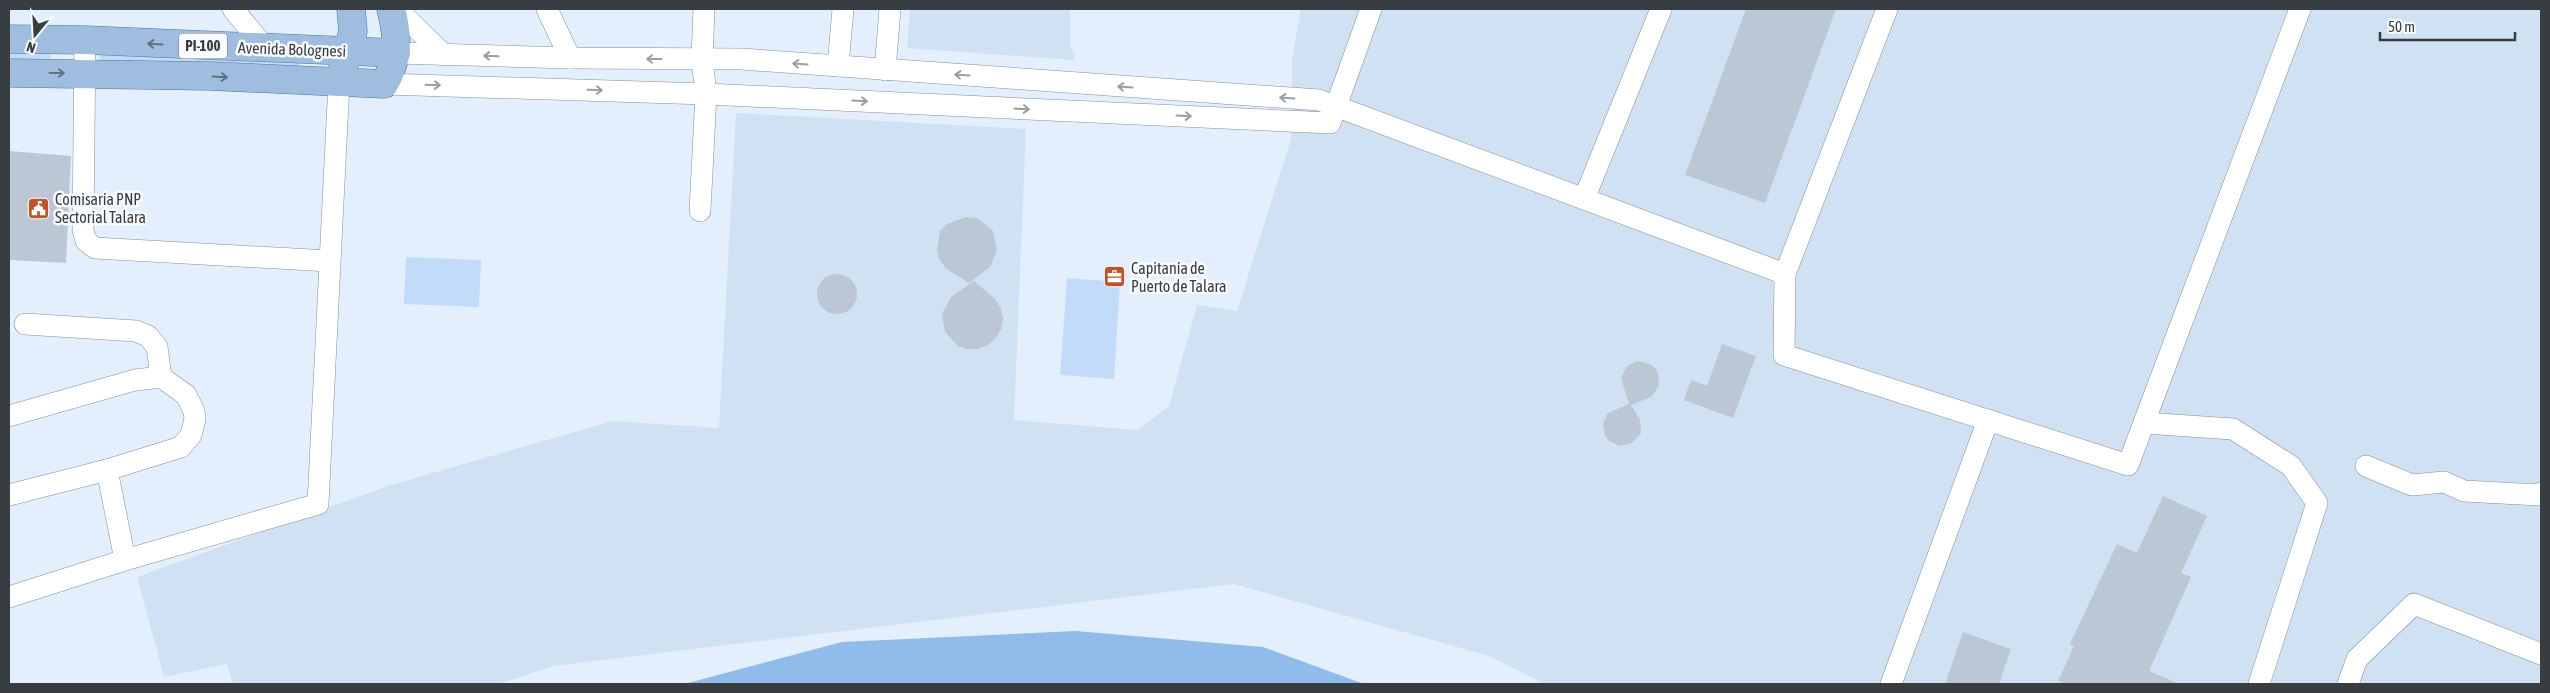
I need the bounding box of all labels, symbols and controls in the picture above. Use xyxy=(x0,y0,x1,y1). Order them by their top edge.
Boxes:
north arrow xyxy=(10,10,60,60)
scale bar xyxy=(2380,10,2515,42)
text: 50 m xyxy=(2388,18,2415,35)
road number: PI-100 xyxy=(179,34,227,58)
text: N xyxy=(25,38,37,56)
street label: Avenida Bolognesi xyxy=(238,38,346,61)
one-way arrow xyxy=(148,39,164,48)
one-way arrow xyxy=(483,51,500,61)
one-way arrow xyxy=(646,54,662,64)
one-way arrow xyxy=(793,59,809,68)
one-way arrow xyxy=(49,68,65,78)
one-way arrow xyxy=(955,71,971,80)
one-way arrow xyxy=(212,72,228,81)
one-way arrow xyxy=(424,81,440,90)
one-way arrow xyxy=(1117,82,1133,91)
one-way arrow xyxy=(587,86,603,95)
one-way arrow xyxy=(1279,93,1295,103)
one-way arrow xyxy=(851,97,867,106)
one-way arrow xyxy=(1014,104,1030,114)
one-way arrow xyxy=(1176,112,1192,121)
place label: Comisaría PNP Sectorial Talara xyxy=(55,190,146,226)
public building icon: Comisaría PNP Sectorial Talara xyxy=(27,196,51,220)
place label: Capitanía de Puerto de Talara xyxy=(1131,259,1226,295)
office icon: Capitanía de Puerto de Talara xyxy=(1103,265,1127,289)

